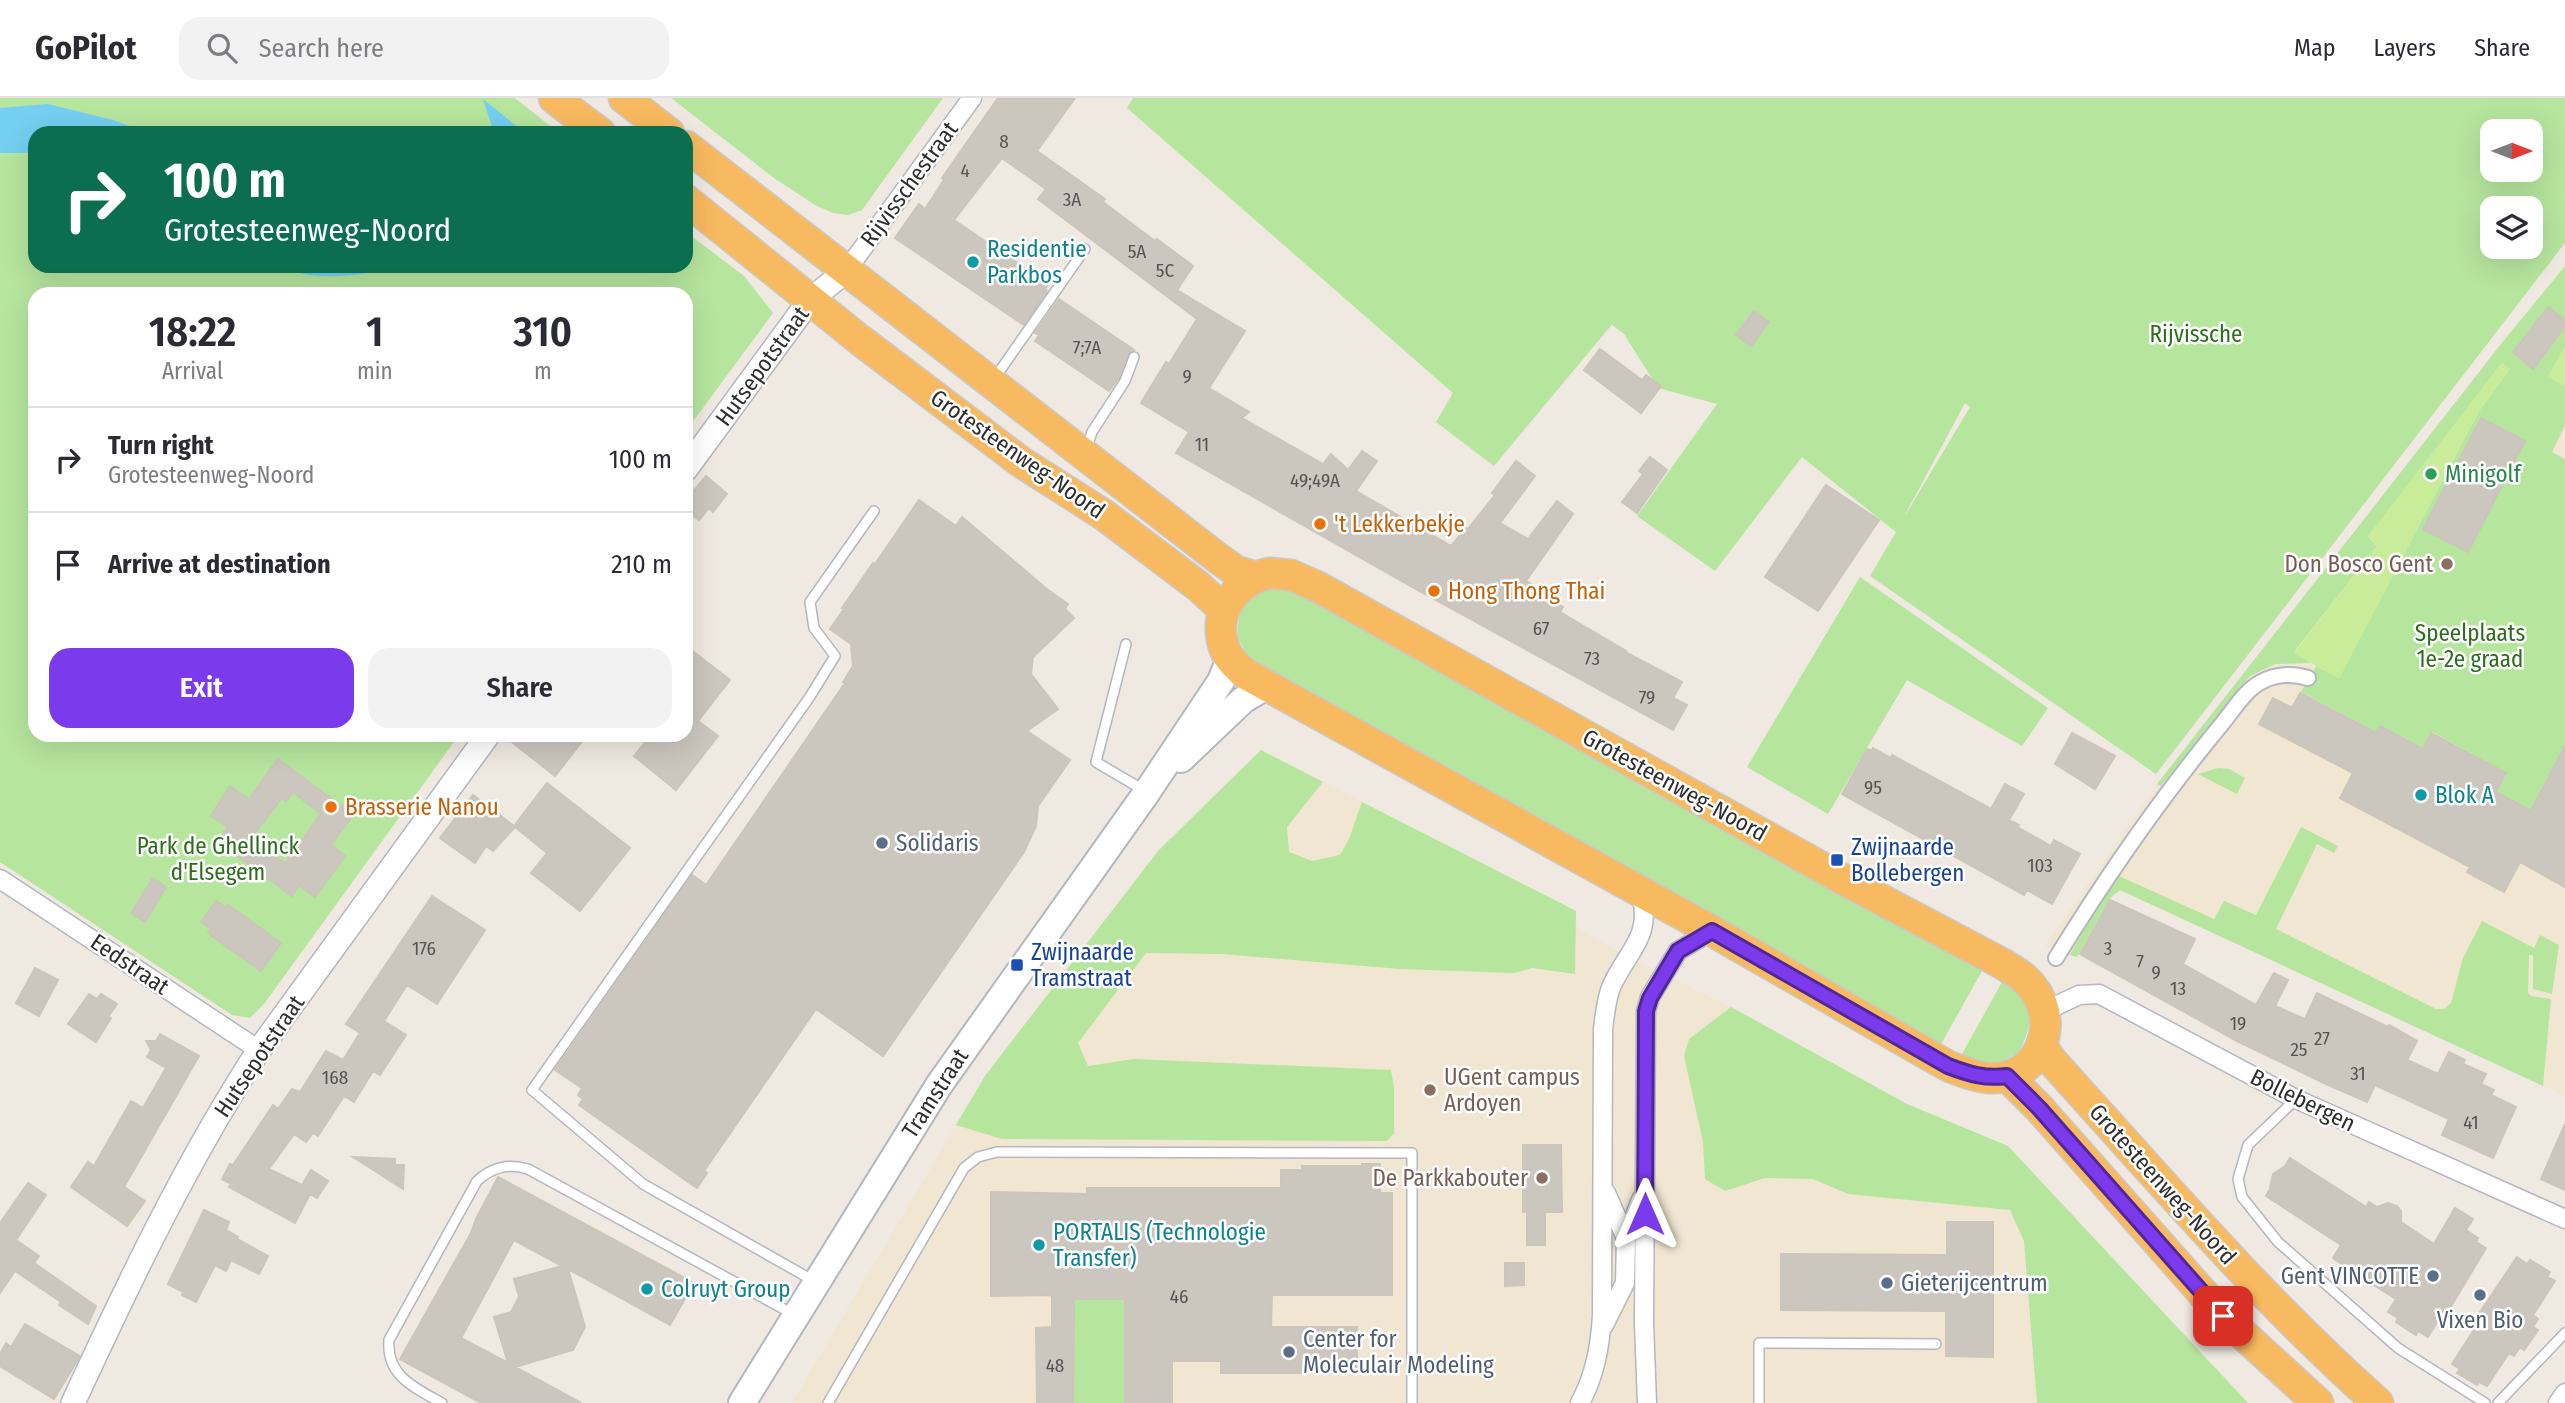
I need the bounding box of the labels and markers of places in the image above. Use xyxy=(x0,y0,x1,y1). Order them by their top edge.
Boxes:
place label: Residentie Parkbos xyxy=(987,235,1087,289)
marker: Residentie Parkbos xyxy=(965,254,981,270)
place label: Minigolf xyxy=(2445,460,2523,488)
marker: Minigolf xyxy=(2423,466,2439,482)
place label: 't Lekkerbekje xyxy=(1334,510,1465,538)
marker: 't Lekkerbekje xyxy=(1312,516,1328,532)
place label: Don Bosco Gent xyxy=(2284,550,2433,578)
marker: Don Bosco Gent xyxy=(2439,556,2455,572)
place label: Hong Thong Thai xyxy=(1448,577,1605,605)
marker: Hong Thong Thai xyxy=(1426,583,1442,599)
place label: Blok A xyxy=(2435,781,2494,809)
marker: Blok A xyxy=(2413,787,2429,803)
place label: Brasserie Nanou xyxy=(345,793,499,821)
marker: Brasserie Nanou xyxy=(323,799,339,815)
place label: Solidaris xyxy=(896,829,979,857)
place label: Zwijnaarde Bollebergen xyxy=(1851,833,1964,887)
marker: Solidaris xyxy=(874,835,890,851)
marker: Zwijnaarde Bollebergen xyxy=(1829,852,1845,868)
place label: Zwijnaarde Tramstraat xyxy=(1031,938,1134,992)
marker: Zwijnaarde Tramstraat xyxy=(1009,957,1025,973)
place label: UGent campus Ardoyen xyxy=(1444,1063,1580,1117)
marker: UGent campus Ardoyen xyxy=(1422,1082,1438,1098)
place label: De Parkkabouter xyxy=(1372,1164,1528,1192)
marker: De Parkkabouter xyxy=(1534,1170,1550,1186)
place label: PORTALIS (Technologie Transfer) xyxy=(1053,1218,1266,1272)
marker: PORTALIS (Technologie Transfer) xyxy=(1031,1237,1047,1253)
place label: Gent VINCOTTE xyxy=(2281,1262,2419,1290)
marker: Gent VINCOTTE xyxy=(2425,1268,2441,1284)
place label: Gieterijcentrum xyxy=(1901,1269,2048,1297)
place label: Colruyt Group xyxy=(661,1275,791,1303)
marker: Gieterijcentrum xyxy=(1879,1275,1895,1291)
marker: Colruyt Group xyxy=(639,1281,655,1297)
pin xyxy=(2193,1286,2253,1346)
marker: Vixen Bio xyxy=(2472,1287,2488,1303)
place label: Vixen Bio xyxy=(2437,1306,2523,1334)
place label: Center for Moleculair Modeling xyxy=(1303,1325,1494,1379)
marker: Center for Moleculair Modeling xyxy=(1281,1344,1297,1360)

